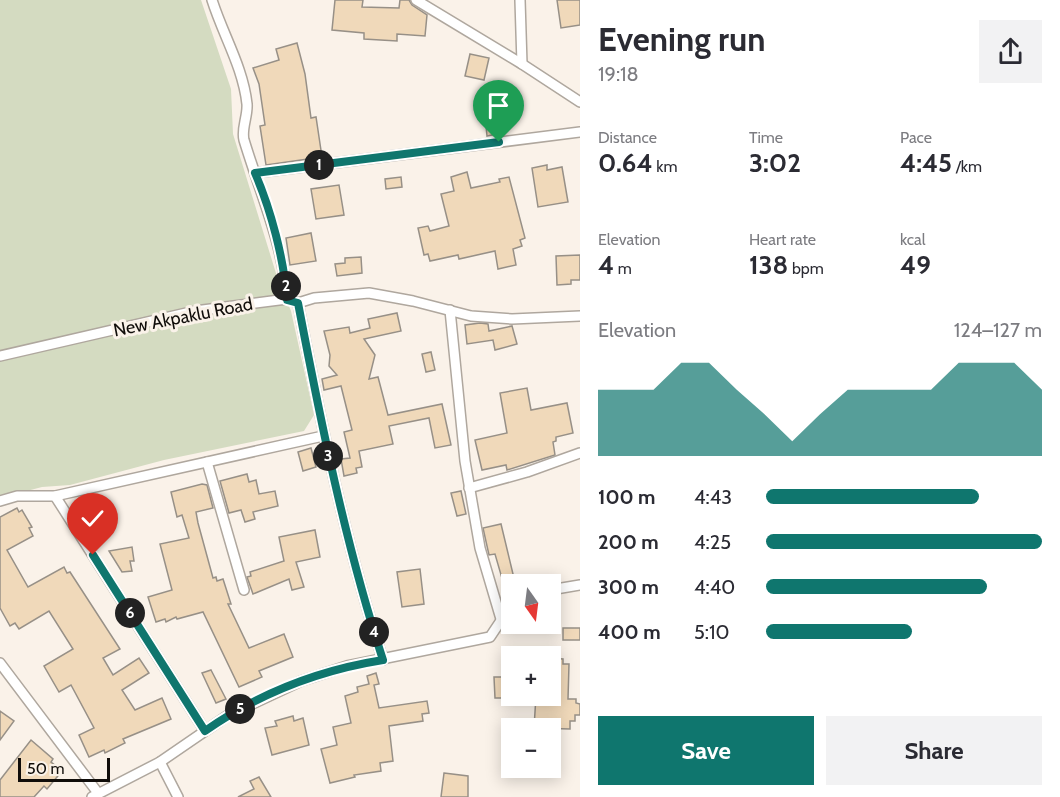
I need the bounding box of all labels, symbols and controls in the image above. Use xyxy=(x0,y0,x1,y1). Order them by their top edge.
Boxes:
text: Evening run xyxy=(598,19,765,59)
button: share xyxy=(979,20,1042,83)
text: 19:18 xyxy=(598,62,639,86)
pin xyxy=(473,80,524,142)
icon: arrive xyxy=(482,89,515,122)
text: Distance xyxy=(598,128,657,147)
text: Time xyxy=(749,128,783,147)
text: Pace xyxy=(900,128,932,147)
text: 0.64 xyxy=(598,147,653,179)
text: 3:02 xyxy=(749,147,801,179)
text: 4:45 xyxy=(900,147,952,179)
pin: 1 xyxy=(304,150,334,180)
text: 1 xyxy=(316,155,322,174)
text: km xyxy=(653,157,677,176)
text: /km xyxy=(952,157,982,176)
text: Elevation xyxy=(598,230,661,249)
text: Heart rate xyxy=(749,230,816,249)
text: kcal xyxy=(900,230,926,249)
text: 4 xyxy=(598,249,614,281)
text: 138 xyxy=(749,249,788,281)
text: 49 xyxy=(900,249,931,281)
text: m xyxy=(614,259,632,278)
text: bpm xyxy=(788,259,824,278)
pin: 2 xyxy=(271,271,301,301)
text: 2 xyxy=(282,276,290,295)
street label: New Akpaklu Road xyxy=(111,293,255,341)
text: Elevation xyxy=(598,318,676,342)
text: 124–127 m xyxy=(954,318,1042,342)
pin: 3 xyxy=(313,441,343,471)
text: 3 xyxy=(324,446,332,465)
text: 100 m xyxy=(598,485,656,509)
text: 4:43 xyxy=(694,485,732,509)
pin xyxy=(67,493,118,555)
icon: check xyxy=(76,502,109,535)
text: 200 m xyxy=(598,530,659,554)
text: 4:25 xyxy=(694,530,731,554)
north arrow xyxy=(501,574,561,634)
map controls xyxy=(501,574,561,778)
text: 300 m xyxy=(598,575,659,599)
text: 4:40 xyxy=(694,575,735,599)
pin: 6 xyxy=(115,598,145,628)
text: 6 xyxy=(126,603,135,622)
pin: 4 xyxy=(359,617,389,647)
text: 400 m xyxy=(598,620,661,644)
text: 5:10 xyxy=(694,620,729,644)
text: 4 xyxy=(369,622,379,641)
button: + xyxy=(501,646,561,706)
pin: 5 xyxy=(225,694,255,724)
text: 5 xyxy=(236,699,244,718)
button: Save xyxy=(598,716,814,785)
button: Share xyxy=(826,716,1042,785)
button: − xyxy=(501,718,561,778)
scale bar xyxy=(18,755,110,782)
text: 50 m xyxy=(27,759,64,778)

